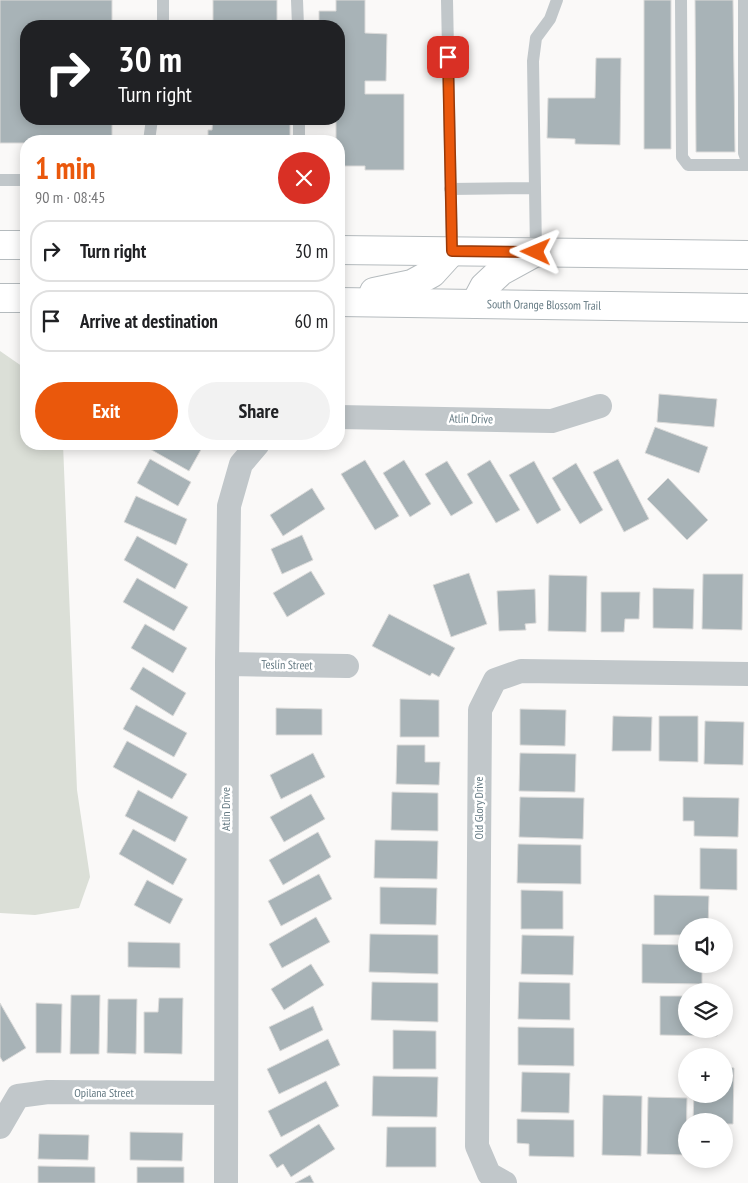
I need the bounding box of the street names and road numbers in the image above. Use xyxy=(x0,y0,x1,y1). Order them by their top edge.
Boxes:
street label: South Orange Blossom Trail xyxy=(487,296,601,313)
street label: Atlin Drive xyxy=(449,411,493,426)
street label: Teslin Street xyxy=(261,657,313,672)
street label: Old Glory Drive xyxy=(471,777,486,839)
street label: Atlin Drive xyxy=(218,787,233,831)
street label: Opilana Street xyxy=(74,1085,134,1100)

